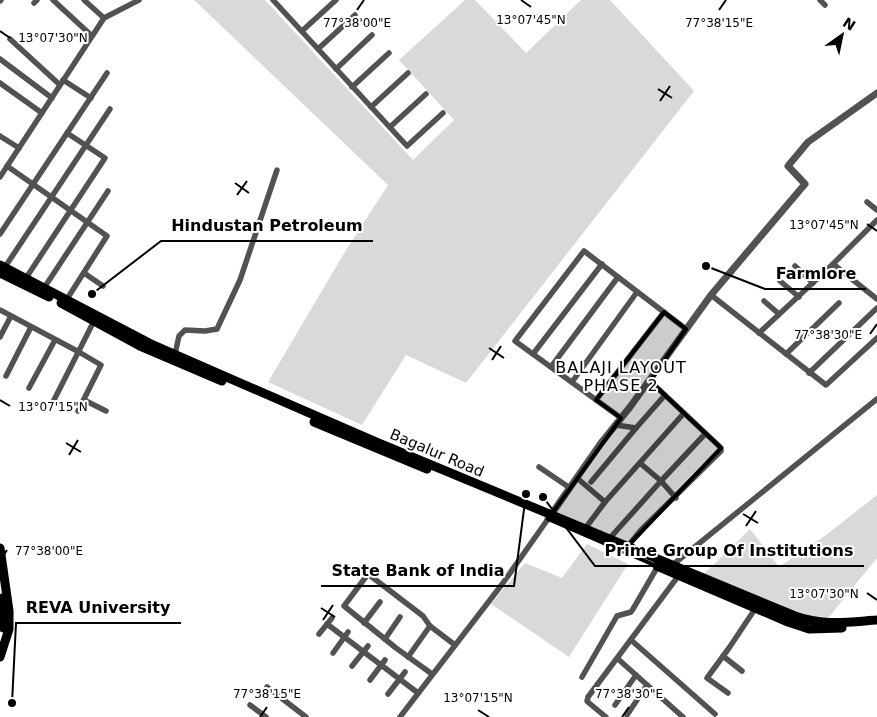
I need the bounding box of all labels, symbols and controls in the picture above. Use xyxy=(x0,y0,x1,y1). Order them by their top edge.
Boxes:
north arrow xyxy=(817,10,867,60)
text: 13°07'45"N xyxy=(496,13,566,27)
text: N xyxy=(840,14,858,34)
text: 77°38'00"E xyxy=(323,16,391,30)
text: 77°38'15"E xyxy=(685,16,753,30)
text: 13°07'30"N xyxy=(18,31,88,45)
callout: Hindustan Petroleum xyxy=(161,210,373,241)
text: Hindustan Petroleum xyxy=(171,216,363,235)
text: 13°07'45"N xyxy=(789,218,859,232)
callout: Farmlore xyxy=(765,258,866,289)
text: Farmlore xyxy=(776,264,856,283)
text: 77°38'30"E xyxy=(794,328,862,342)
district label: BALAJI LAYOUT PHASE 2 xyxy=(555,358,687,395)
text: 13°07'15"N xyxy=(18,400,88,414)
street label: Bagalur Road xyxy=(387,425,487,481)
callout: Prime Group Of Institutions xyxy=(595,535,864,566)
text: Prime Group Of Institutions xyxy=(605,541,853,560)
text: 77°38'00"E xyxy=(15,544,83,558)
callout: State Bank of India xyxy=(321,555,514,586)
text: State Bank of India xyxy=(331,561,505,580)
text: 13°07'30"N xyxy=(789,587,859,601)
callout: REVA University xyxy=(16,592,181,623)
text: REVA University xyxy=(26,598,171,617)
text: 77°38'15"E xyxy=(233,687,301,701)
text: 77°38'30"E xyxy=(595,687,663,701)
text: 13°07'15"N xyxy=(443,691,513,705)

